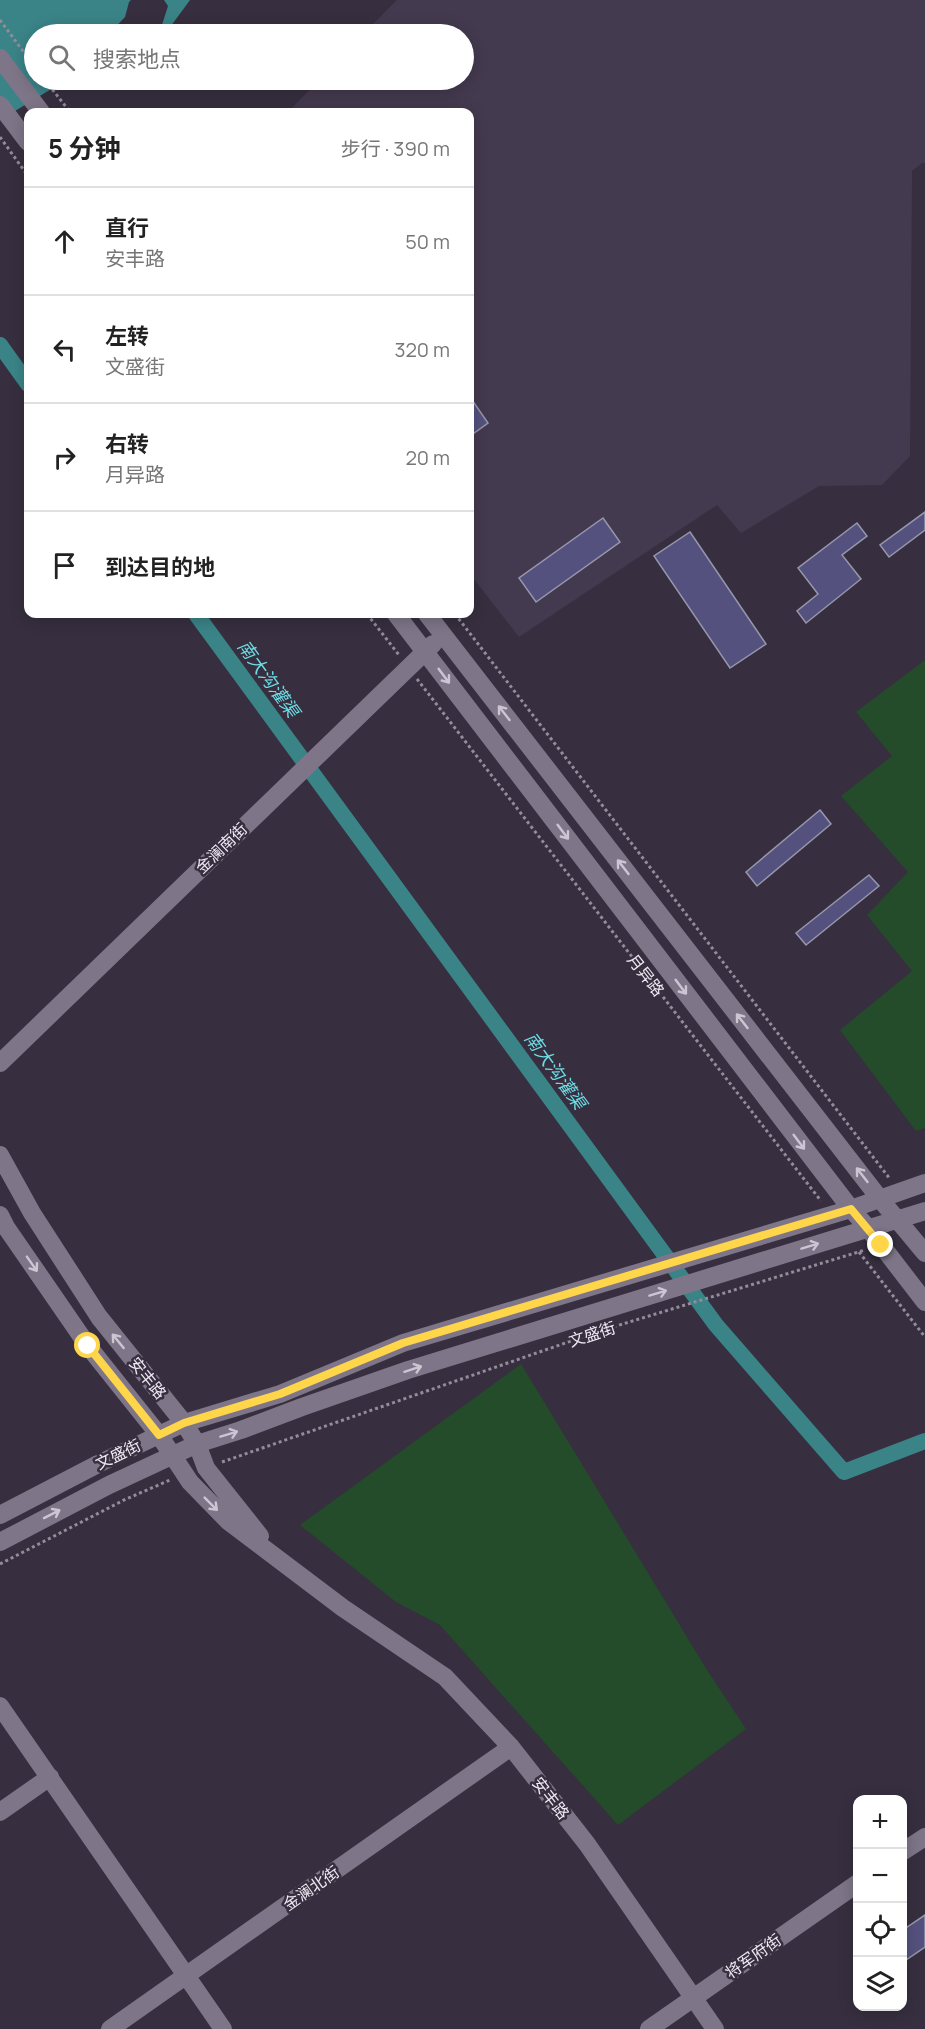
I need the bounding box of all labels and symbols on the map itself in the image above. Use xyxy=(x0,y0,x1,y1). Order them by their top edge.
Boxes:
water label: 南大沟灌渠 xyxy=(233,635,307,724)
one-way arrow xyxy=(438,668,451,684)
one-way arrow xyxy=(497,705,510,721)
street label: 金澜南街 xyxy=(190,818,252,878)
one-way arrow xyxy=(556,823,569,839)
one-way arrow xyxy=(617,859,630,875)
street label: 月异路 xyxy=(623,949,669,1001)
one-way arrow xyxy=(675,978,687,994)
one-way arrow xyxy=(736,1013,749,1029)
water label: 南大沟灌渠 xyxy=(520,1027,594,1116)
one-way arrow xyxy=(793,1133,805,1149)
one-way arrow xyxy=(855,1168,868,1184)
route end xyxy=(867,1231,893,1257)
one-way arrow xyxy=(800,1240,819,1251)
one-way arrow xyxy=(26,1256,38,1272)
one-way arrow xyxy=(648,1287,667,1298)
street label: 文盛街 xyxy=(566,1316,618,1352)
route start xyxy=(74,1332,100,1358)
one-way arrow xyxy=(111,1334,125,1349)
street label: 安丰路 xyxy=(124,1352,172,1404)
one-way arrow xyxy=(403,1363,422,1374)
one-way arrow xyxy=(219,1428,238,1439)
street label: 文盛街 xyxy=(92,1434,144,1474)
one-way arrow xyxy=(204,1496,219,1511)
one-way arrow xyxy=(42,1508,60,1520)
street label: 安丰路 xyxy=(528,1772,574,1824)
street label: 金澜北街 xyxy=(278,1861,344,1915)
street label: 将军府街 xyxy=(720,1929,786,1983)

